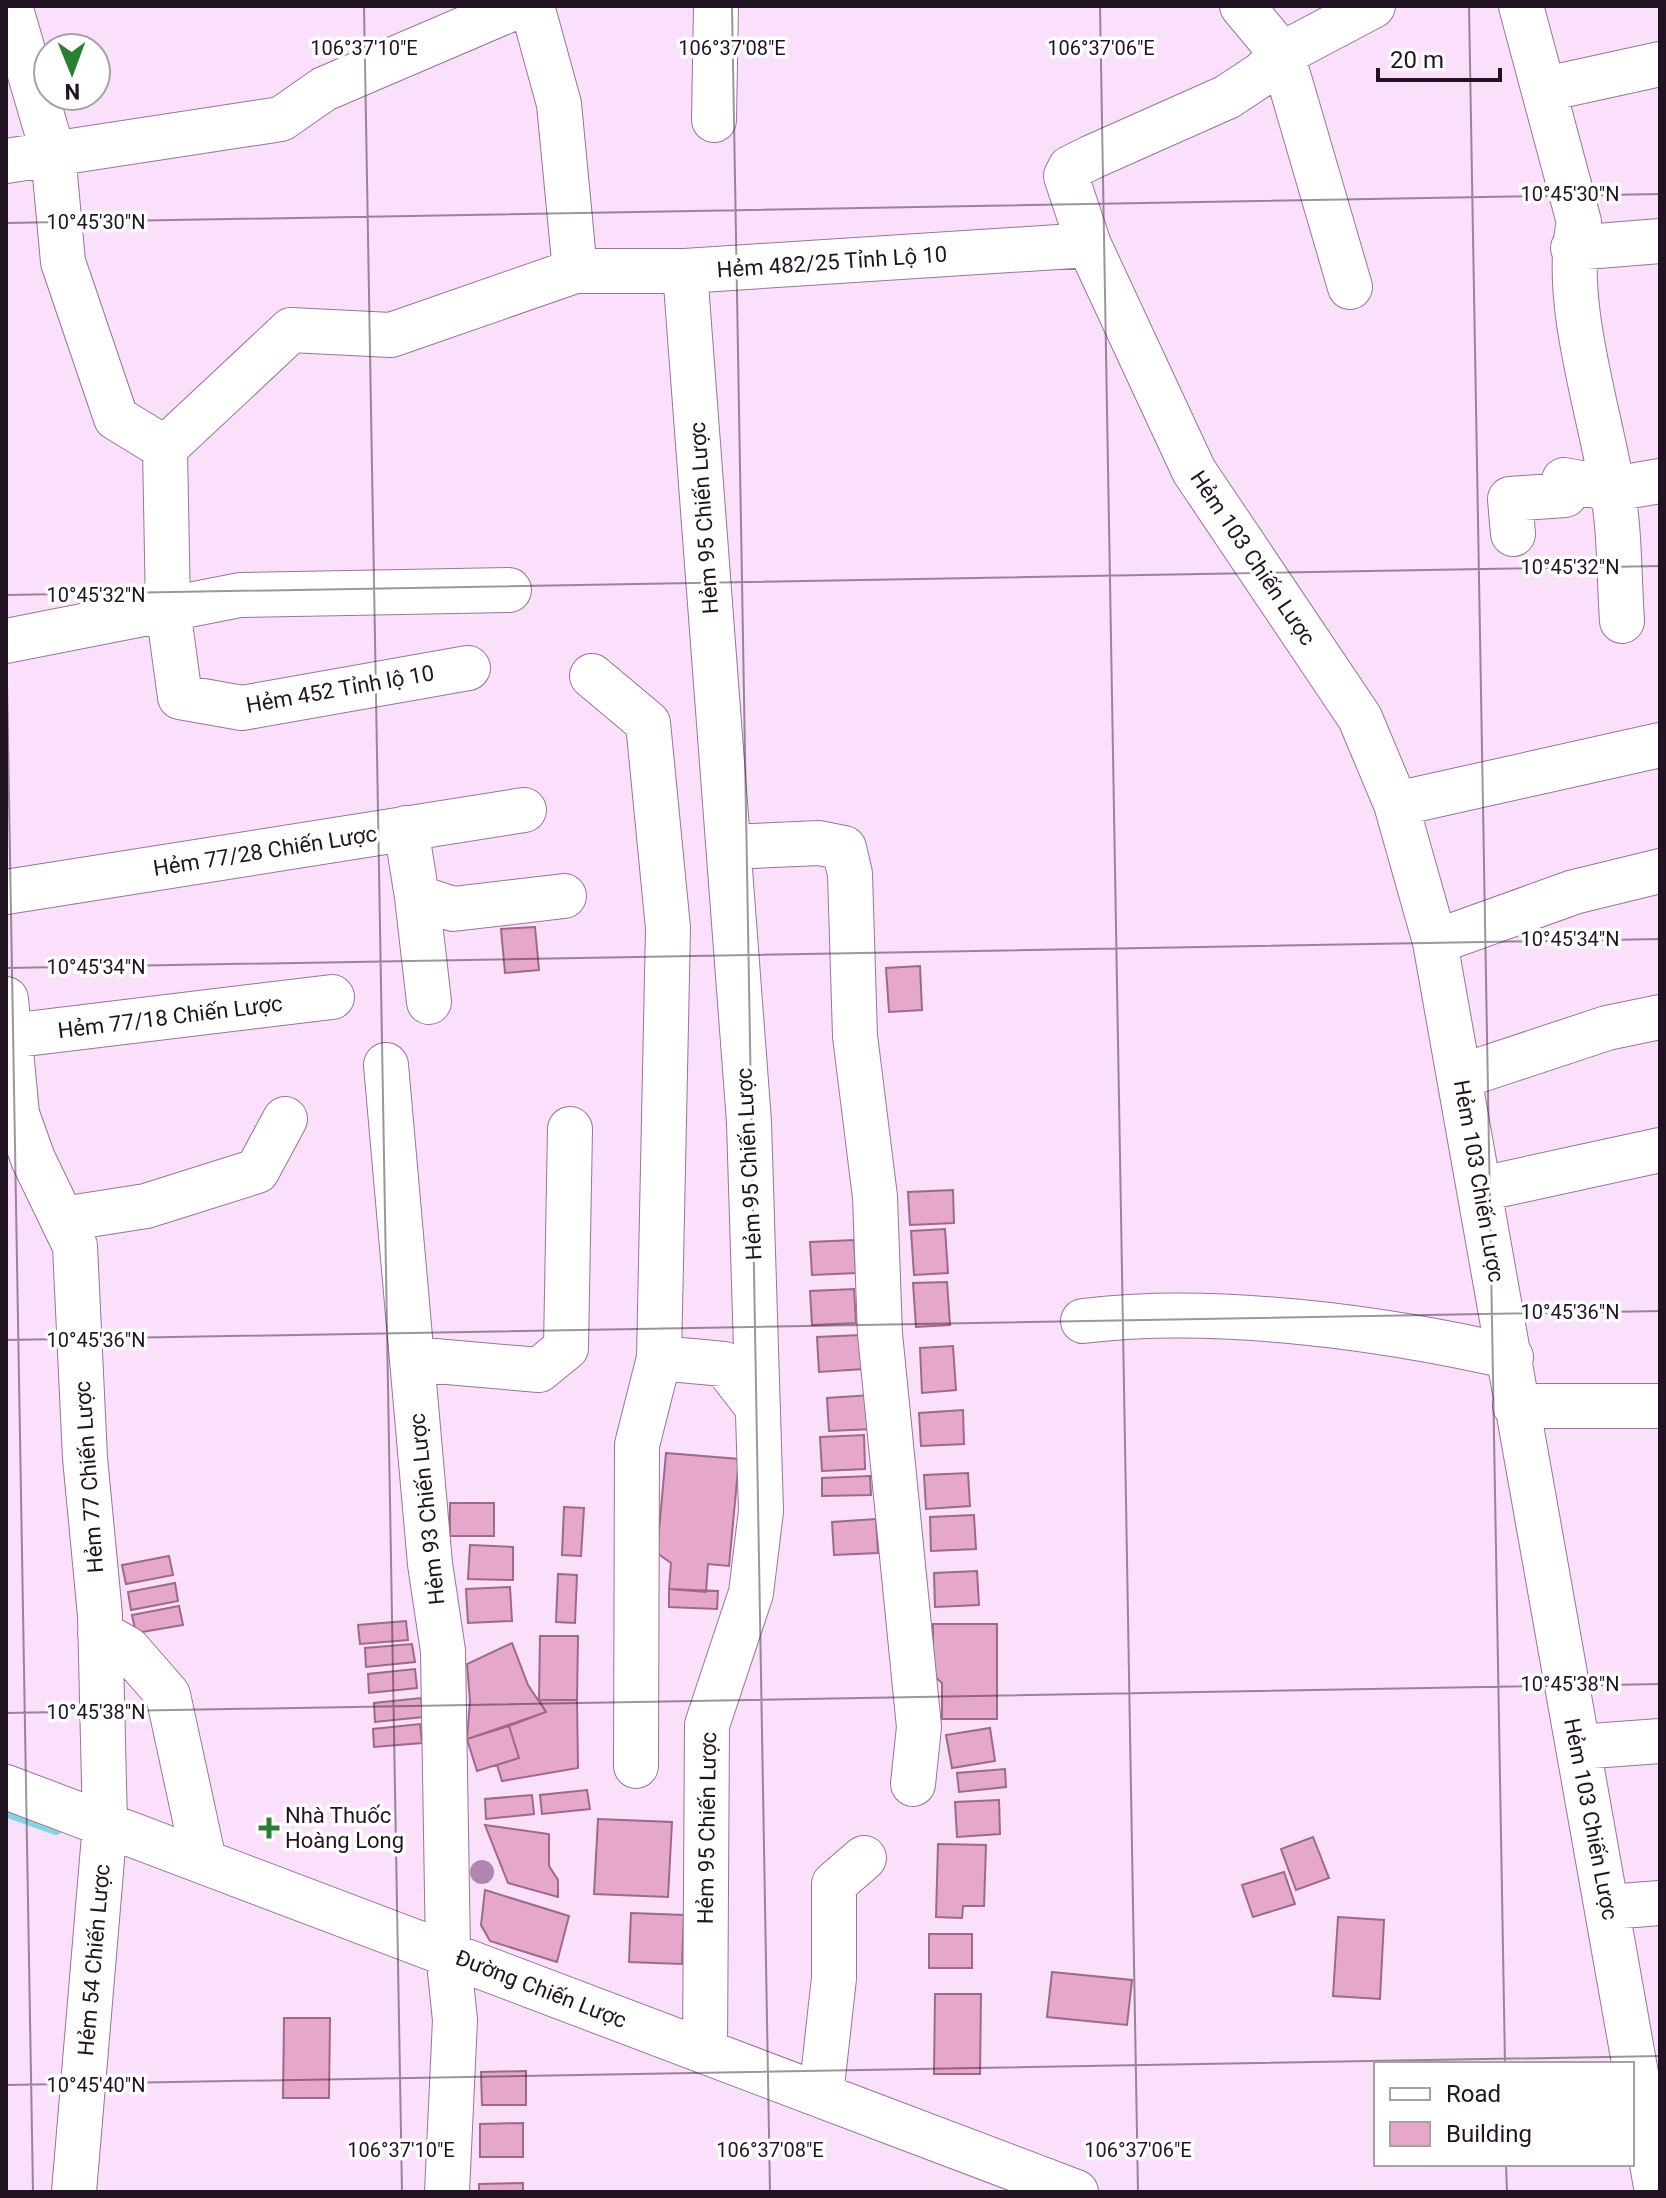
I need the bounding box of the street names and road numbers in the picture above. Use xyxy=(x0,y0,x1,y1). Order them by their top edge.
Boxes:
street label: Hẻm 482/25 Tỉnh Lộ 10 xyxy=(716,241,948,283)
street label: Hẻm 95 Chiến Lược xyxy=(685,421,723,615)
street label: Hẻm 103 Chiến Lược xyxy=(1185,466,1321,650)
street label: Hẻm 452 Tỉnh lộ 10 xyxy=(244,660,436,718)
street label: Hẻm 77/28 Chiến Lược xyxy=(151,821,379,881)
street label: Hẻm 77/18 Chiến Lược xyxy=(56,991,284,1043)
street label: Hẻm 95 Chiến Lược xyxy=(731,1067,767,1261)
street label: Hẻm 103 Chiến Lược xyxy=(1449,1078,1509,1284)
street label: Hẻm 77 Chiến Lược xyxy=(70,1380,108,1574)
street label: Hẻm 93 Chiến Lược xyxy=(405,1412,449,1606)
street label: Hẻm 103 Chiến Lược xyxy=(1559,1716,1623,1922)
street label: Hẻm 95 Chiến Lược xyxy=(693,1732,721,1924)
street label: Hẻm 54 Chiến Lược xyxy=(73,1863,115,2057)
street label: Đường Chiến Lược xyxy=(452,1945,630,2033)

